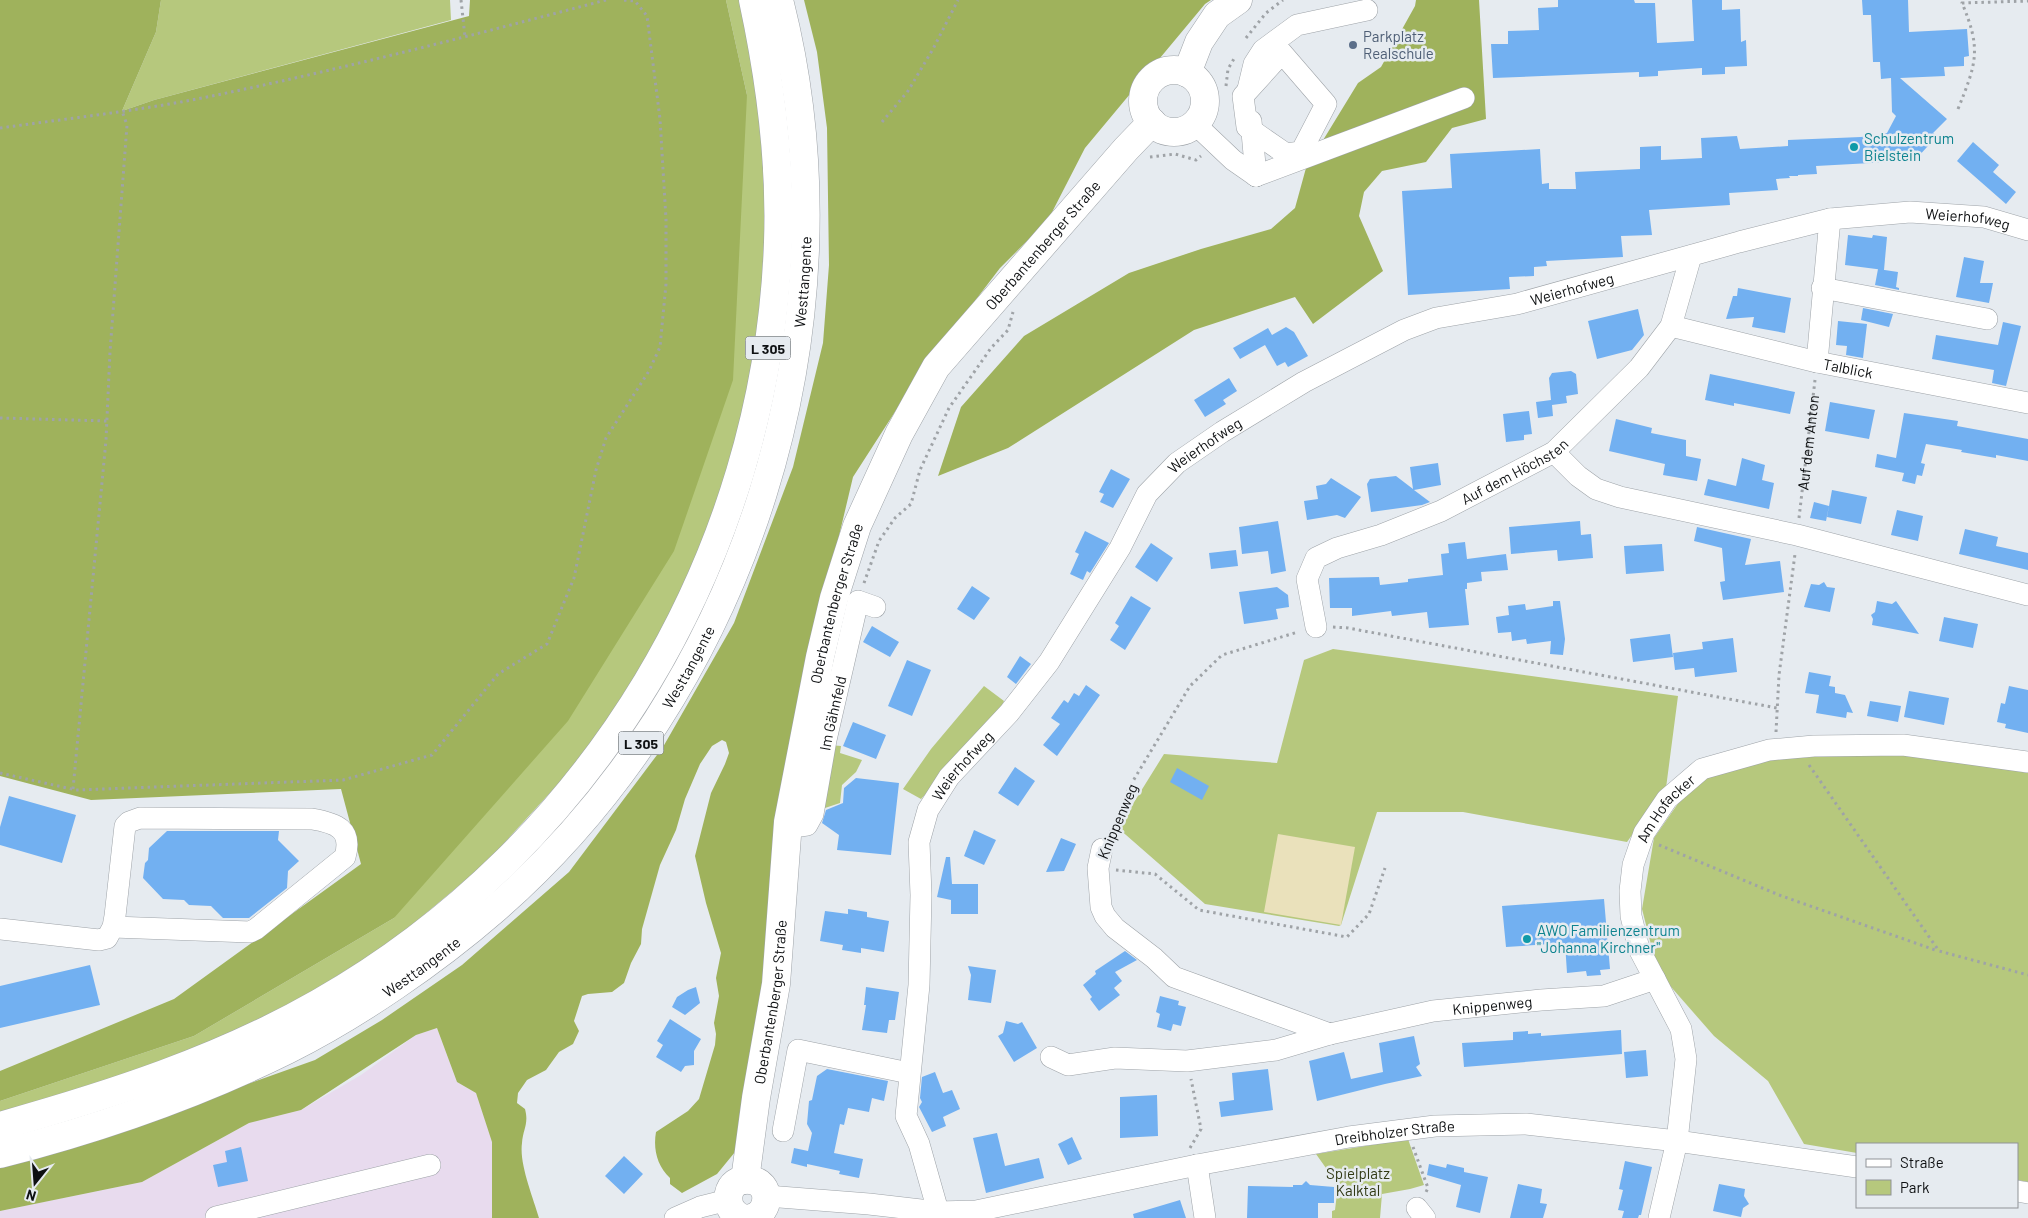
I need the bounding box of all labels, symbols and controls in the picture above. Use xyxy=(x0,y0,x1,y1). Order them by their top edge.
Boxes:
place label: Parkplatz Realschule xyxy=(1363,27,1434,62)
marker: Parkplatz Realschule xyxy=(1347,39,1359,51)
place label: Schulzentrum Bielstein xyxy=(1864,129,1954,164)
marker: Schulzentrum Bielstein xyxy=(1848,141,1860,153)
street label: Oberbantenberger Straße xyxy=(981,176,1104,313)
street label: Weierhofweg xyxy=(1925,204,2013,233)
street label: Westtangente xyxy=(790,236,814,329)
street label: Weierhofweg xyxy=(1528,268,1616,309)
road number: L 305 xyxy=(746,336,790,359)
street label: Talblick xyxy=(1822,354,1875,382)
street label: Auf dem Anton xyxy=(1793,394,1822,491)
street label: Weierhofweg xyxy=(1164,413,1245,477)
street label: Auf dem Höchsten xyxy=(1458,434,1572,508)
street label: Oberbantenberger Straße xyxy=(806,521,866,685)
street label: Westtangente xyxy=(658,623,718,712)
street label: Im Gähnfeld xyxy=(815,674,850,752)
street label: Weierhofweg xyxy=(928,727,997,804)
road number: L 305 xyxy=(618,731,664,754)
street label: Am Hofacker xyxy=(1633,770,1699,845)
street label: Knippenweg xyxy=(1093,781,1141,861)
street label: Oberbantenberger Straße xyxy=(750,919,790,1085)
place label: AWO Familienzentrum "Johanna Kirchner" xyxy=(1537,921,1680,956)
street label: Westtangente xyxy=(379,932,464,1001)
marker: AWO Familienzentrum "Johanna Kirchner" xyxy=(1521,933,1533,945)
street label: Knippenweg xyxy=(1452,992,1533,1018)
street label: Dreibholzer Straße xyxy=(1333,1117,1455,1149)
legend xyxy=(1856,1143,2018,1208)
text: Straße xyxy=(1900,1153,1944,1171)
north arrow xyxy=(10,1158,60,1208)
park label: Spielplatz Kalktal xyxy=(1326,1164,1390,1199)
text: Park xyxy=(1900,1178,1930,1196)
text: N xyxy=(24,1186,38,1205)

